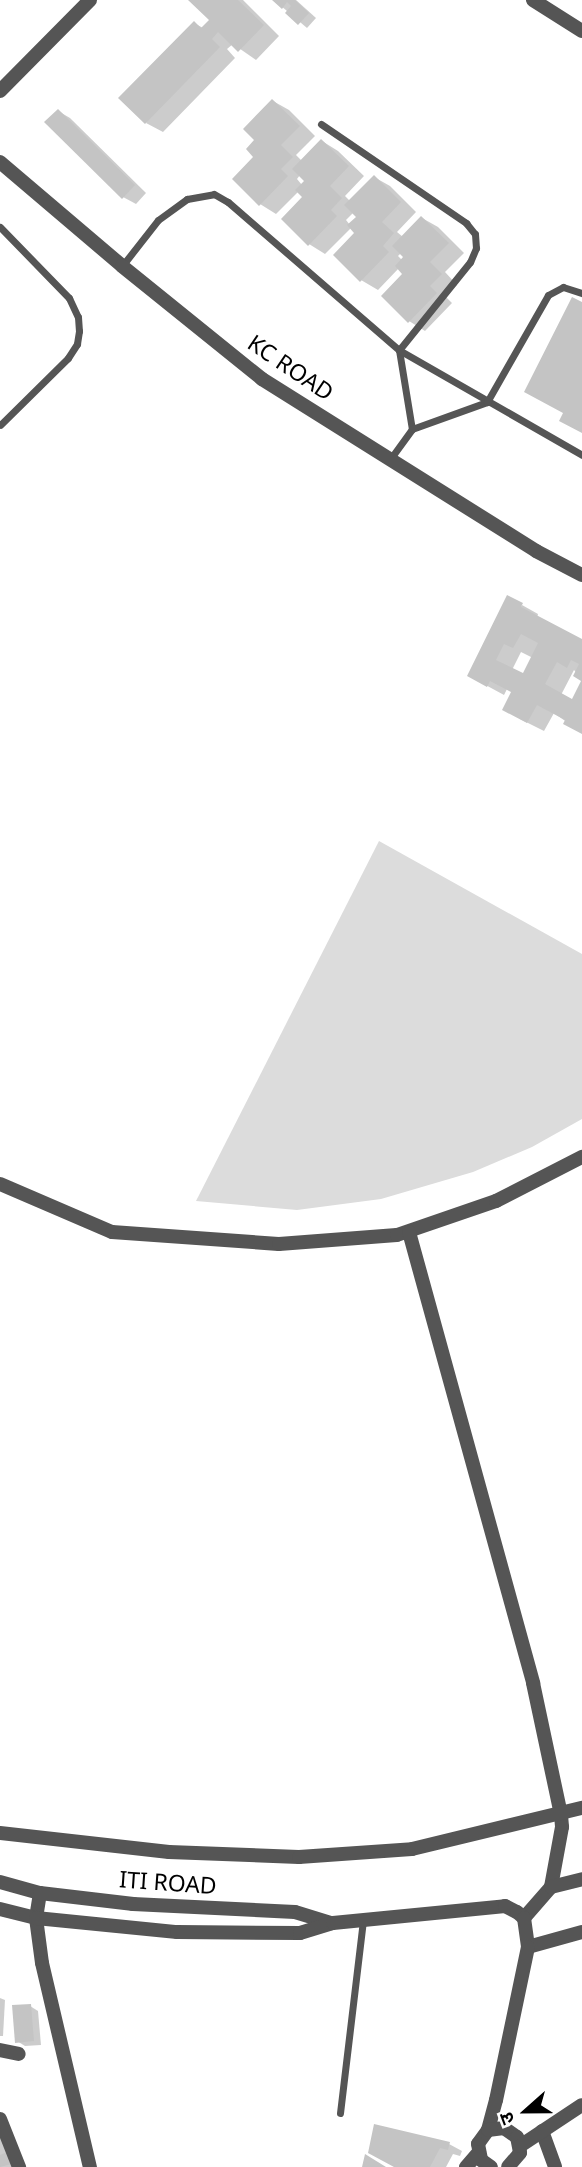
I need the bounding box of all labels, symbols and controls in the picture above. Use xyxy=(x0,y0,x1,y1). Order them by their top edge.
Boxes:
street label: KC ROAD xyxy=(243,328,339,406)
street label: ITI ROAD xyxy=(118,1865,218,1899)
north arrow xyxy=(491,2076,561,2146)
text: उ xyxy=(492,2109,521,2128)

